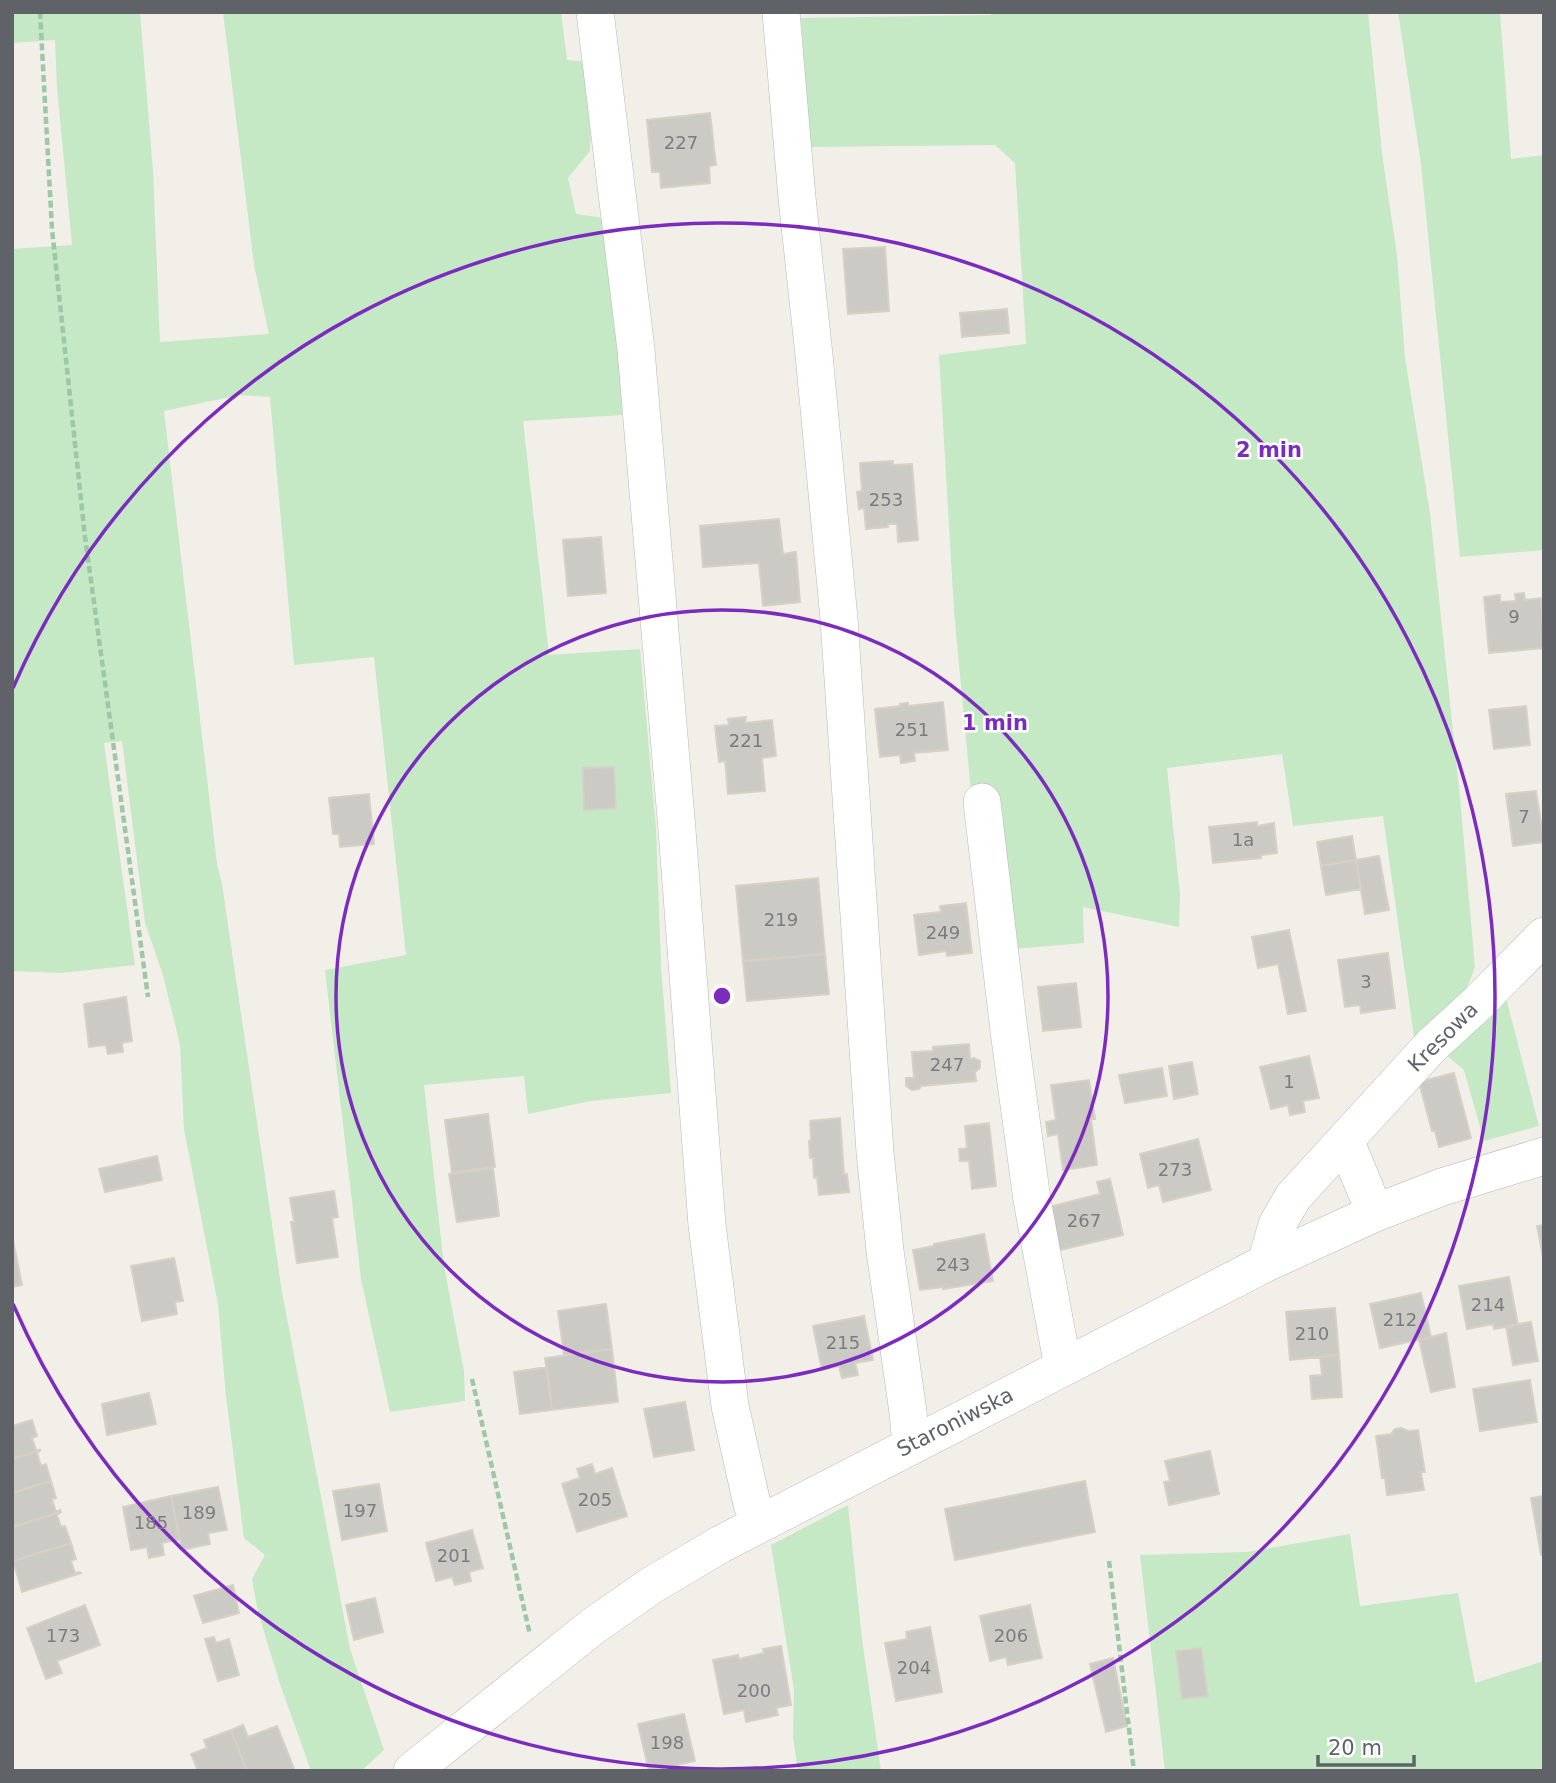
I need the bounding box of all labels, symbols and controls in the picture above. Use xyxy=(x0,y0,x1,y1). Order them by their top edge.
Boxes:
house number: 227 xyxy=(664,132,698,153)
text: 2 min xyxy=(1236,438,1302,462)
house number: 253 xyxy=(869,489,903,510)
house number: 9 xyxy=(1508,606,1520,627)
text: 1 min xyxy=(962,711,1028,735)
house number: 251 xyxy=(895,719,929,740)
house number: 221 xyxy=(729,730,763,751)
house number: 7 xyxy=(1518,806,1530,827)
house number: 1a xyxy=(1232,829,1254,850)
house number: 219 xyxy=(764,909,798,930)
house number: 249 xyxy=(926,922,960,943)
house number: 3 xyxy=(1360,971,1372,992)
centre of rings xyxy=(710,984,734,1008)
street label: Kresowa xyxy=(1403,997,1483,1077)
house number: 247 xyxy=(930,1054,964,1075)
house number: 1 xyxy=(1283,1071,1295,1092)
house number: 273 xyxy=(1158,1159,1192,1180)
house number: 267 xyxy=(1067,1210,1101,1231)
house number: 243 xyxy=(936,1254,970,1275)
house number: 214 xyxy=(1471,1294,1505,1315)
house number: 212 xyxy=(1383,1309,1417,1330)
house number: 210 xyxy=(1295,1323,1329,1344)
house number: 215 xyxy=(826,1332,860,1353)
street label: Staroniwska xyxy=(893,1382,1017,1462)
house number: 205 xyxy=(578,1489,612,1510)
house number: 197 xyxy=(343,1500,377,1521)
house number: 189 xyxy=(182,1502,216,1523)
house number: 185 xyxy=(134,1512,168,1533)
house number: 201 xyxy=(437,1545,471,1566)
house number: 173 xyxy=(46,1625,80,1646)
house number: 206 xyxy=(994,1625,1028,1646)
house number: 204 xyxy=(897,1657,931,1678)
house number: 200 xyxy=(737,1680,771,1701)
scale bar xyxy=(1318,1724,1414,1768)
house number: 198 xyxy=(650,1732,684,1753)
text: 20 m xyxy=(1328,1736,1382,1760)

